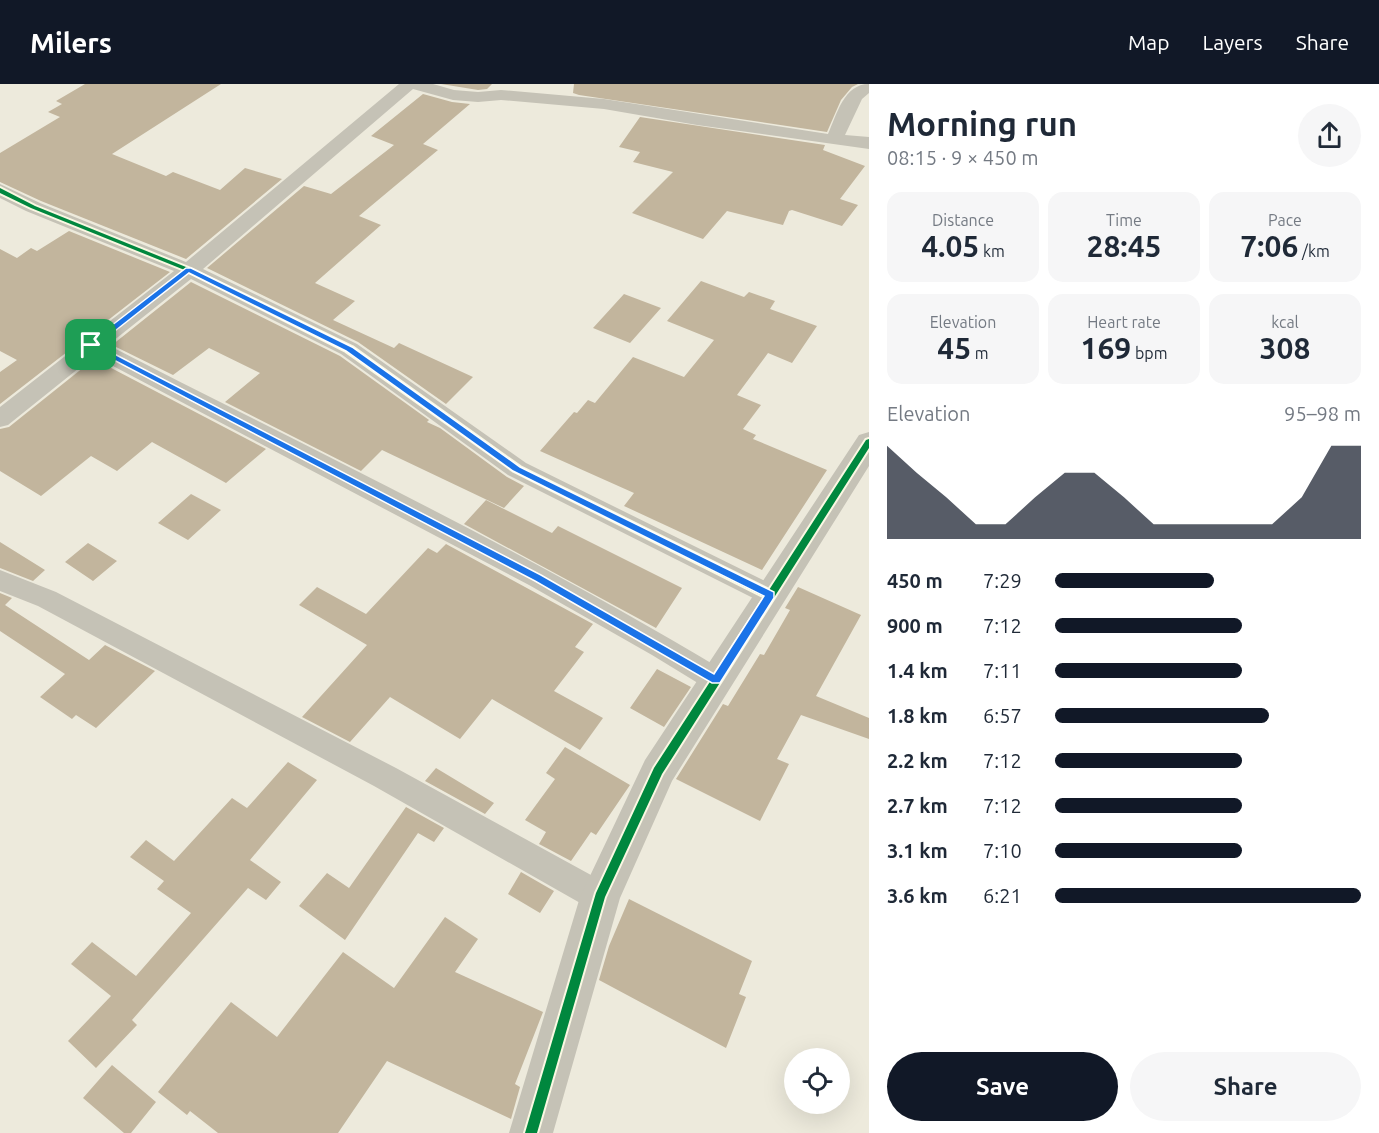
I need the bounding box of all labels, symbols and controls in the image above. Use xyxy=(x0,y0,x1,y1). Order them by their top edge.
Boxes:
text: Milers xyxy=(30,27,112,58)
text: Map xyxy=(1128,30,1169,54)
text: Layers xyxy=(1202,30,1263,54)
text: Share xyxy=(1296,30,1349,54)
button: share xyxy=(1298,104,1361,167)
text: Morning run xyxy=(887,105,1077,142)
text: 08:15 · 9 × 450 m xyxy=(887,146,1039,169)
text: Distance xyxy=(932,211,994,229)
text: Time xyxy=(1106,211,1142,229)
text: Pace xyxy=(1268,211,1302,229)
text: 4.05 xyxy=(921,229,979,263)
text: 28:45 xyxy=(1086,229,1162,263)
text: 7:06 xyxy=(1240,229,1298,263)
text: km xyxy=(979,242,1005,260)
text: /km xyxy=(1298,242,1330,260)
text: Elevation xyxy=(930,313,996,331)
text: Heart rate xyxy=(1087,313,1161,331)
text: kcal xyxy=(1271,313,1299,331)
pin xyxy=(65,319,116,370)
icon: arrive xyxy=(74,328,107,361)
text: 45 xyxy=(937,331,971,365)
text: 169 xyxy=(1081,331,1131,365)
text: 308 xyxy=(1260,331,1310,365)
text: m xyxy=(971,344,989,362)
text: bpm xyxy=(1131,344,1167,362)
text: Elevation xyxy=(887,402,970,425)
text: 95–98 m xyxy=(1284,402,1361,425)
text: 450 m xyxy=(887,569,943,592)
text: 7:29 xyxy=(983,569,1022,592)
text: 900 m xyxy=(887,614,943,637)
text: 7:12 xyxy=(983,614,1022,637)
text: 1.4 km xyxy=(887,659,948,682)
text: 7:11 xyxy=(983,659,1022,682)
text: 1.8 km xyxy=(887,704,948,727)
text: 6:57 xyxy=(983,704,1022,727)
text: 2.2 km xyxy=(887,749,948,772)
text: 7:12 xyxy=(983,749,1022,772)
text: 2.7 km xyxy=(887,794,948,817)
text: 7:12 xyxy=(983,794,1022,817)
text: 3.1 km xyxy=(887,839,948,862)
text: 7:10 xyxy=(983,839,1022,862)
text: 3.6 km xyxy=(887,884,948,907)
text: 6:21 xyxy=(983,884,1022,907)
map controls xyxy=(784,1048,850,1114)
button: locate xyxy=(784,1048,850,1114)
button: Save xyxy=(887,1052,1118,1121)
button: Share xyxy=(1130,1052,1361,1121)

